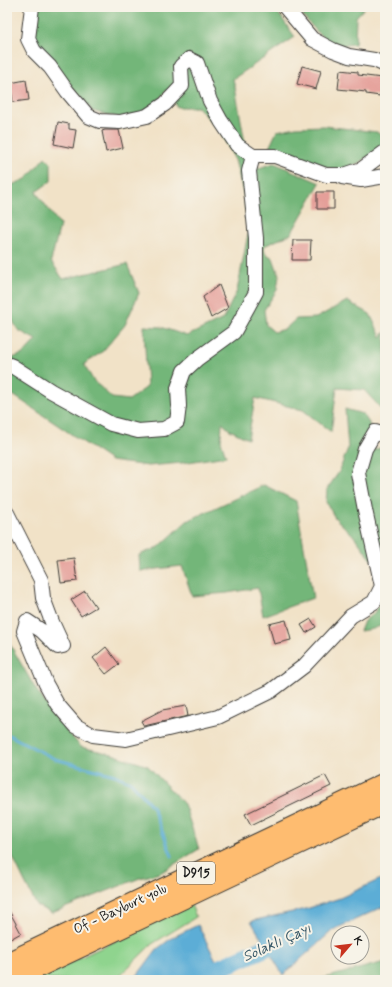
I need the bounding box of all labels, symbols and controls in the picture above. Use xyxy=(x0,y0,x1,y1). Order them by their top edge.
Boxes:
road number: D915 xyxy=(177,862,215,884)
street label: Of - Bayburt yolu xyxy=(70,879,170,939)
water label: Solaklı Çayı xyxy=(240,919,314,967)
north arrow xyxy=(330,925,370,965)
text: K xyxy=(350,934,366,948)

